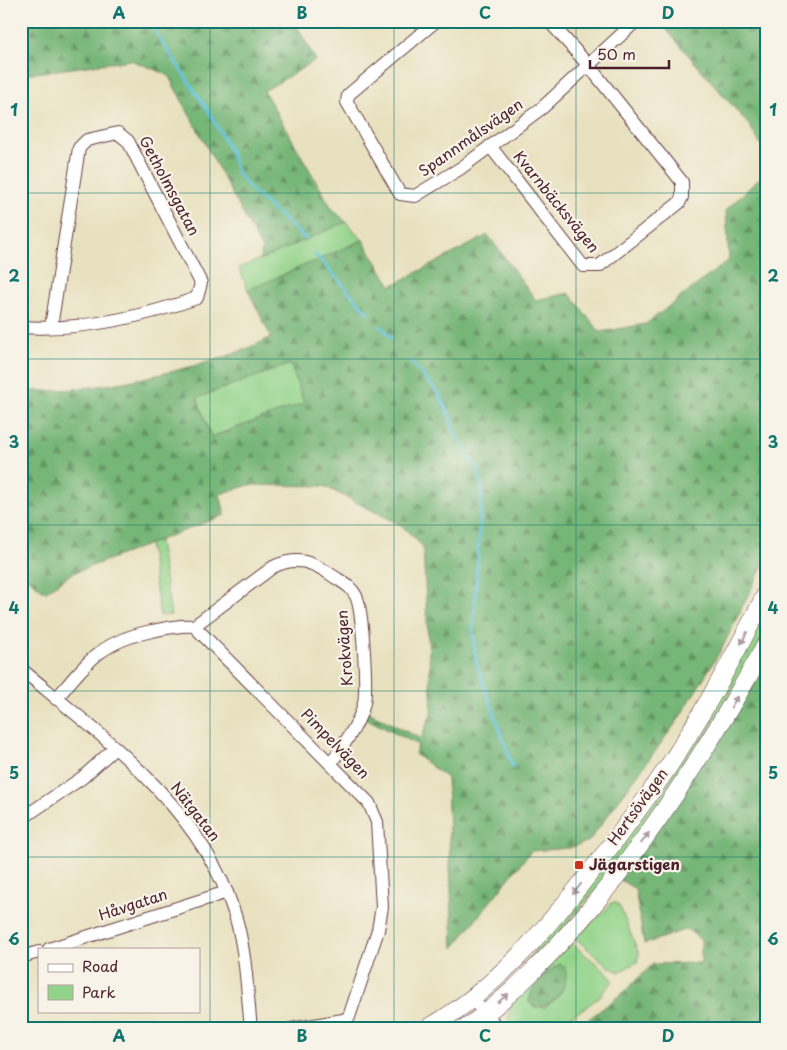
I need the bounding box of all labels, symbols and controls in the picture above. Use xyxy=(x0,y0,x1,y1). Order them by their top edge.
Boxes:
text: A xyxy=(113,0,126,24)
text: B xyxy=(297,0,308,24)
text: C xyxy=(479,0,491,24)
text: D xyxy=(662,0,674,24)
scale bar xyxy=(590,38,668,70)
text: 50 m xyxy=(597,42,636,65)
street label: Spannmålsvägen xyxy=(413,92,527,181)
text: 1 xyxy=(10,97,18,121)
text: 1 xyxy=(769,97,777,121)
street label: Getholmsgatan xyxy=(134,131,206,239)
street label: Kvarnbäcksvägen xyxy=(509,145,606,257)
text: 2 xyxy=(8,263,20,287)
text: 2 xyxy=(767,263,779,287)
text: 3 xyxy=(9,429,19,453)
text: 3 xyxy=(768,429,778,453)
text: 4 xyxy=(9,595,20,619)
text: 4 xyxy=(768,595,779,619)
street label: Krokvägen xyxy=(329,609,358,687)
one-way arrow xyxy=(740,630,748,645)
one-way arrow xyxy=(730,695,739,709)
street label: Pimpelvägen xyxy=(296,703,376,783)
text: 5 xyxy=(9,760,19,784)
text: 5 xyxy=(768,760,778,784)
street label: Hertsövägen xyxy=(601,763,673,849)
street label: Nätgatan xyxy=(166,776,227,846)
one-way arrow xyxy=(640,831,650,845)
place label: Jägarstigen xyxy=(589,852,680,875)
marker: Jägarstigen xyxy=(573,859,585,871)
street label: Håvgatan xyxy=(95,882,170,926)
one-way arrow xyxy=(572,882,582,896)
text: 6 xyxy=(8,926,20,950)
text: 6 xyxy=(767,926,779,950)
legend xyxy=(38,948,200,1012)
text: Road xyxy=(82,954,118,977)
text: Park xyxy=(82,980,116,1003)
one-way arrow xyxy=(496,993,509,1004)
text: A xyxy=(113,1023,126,1047)
text: B xyxy=(297,1023,308,1047)
text: C xyxy=(479,1023,491,1047)
text: D xyxy=(662,1023,674,1047)

